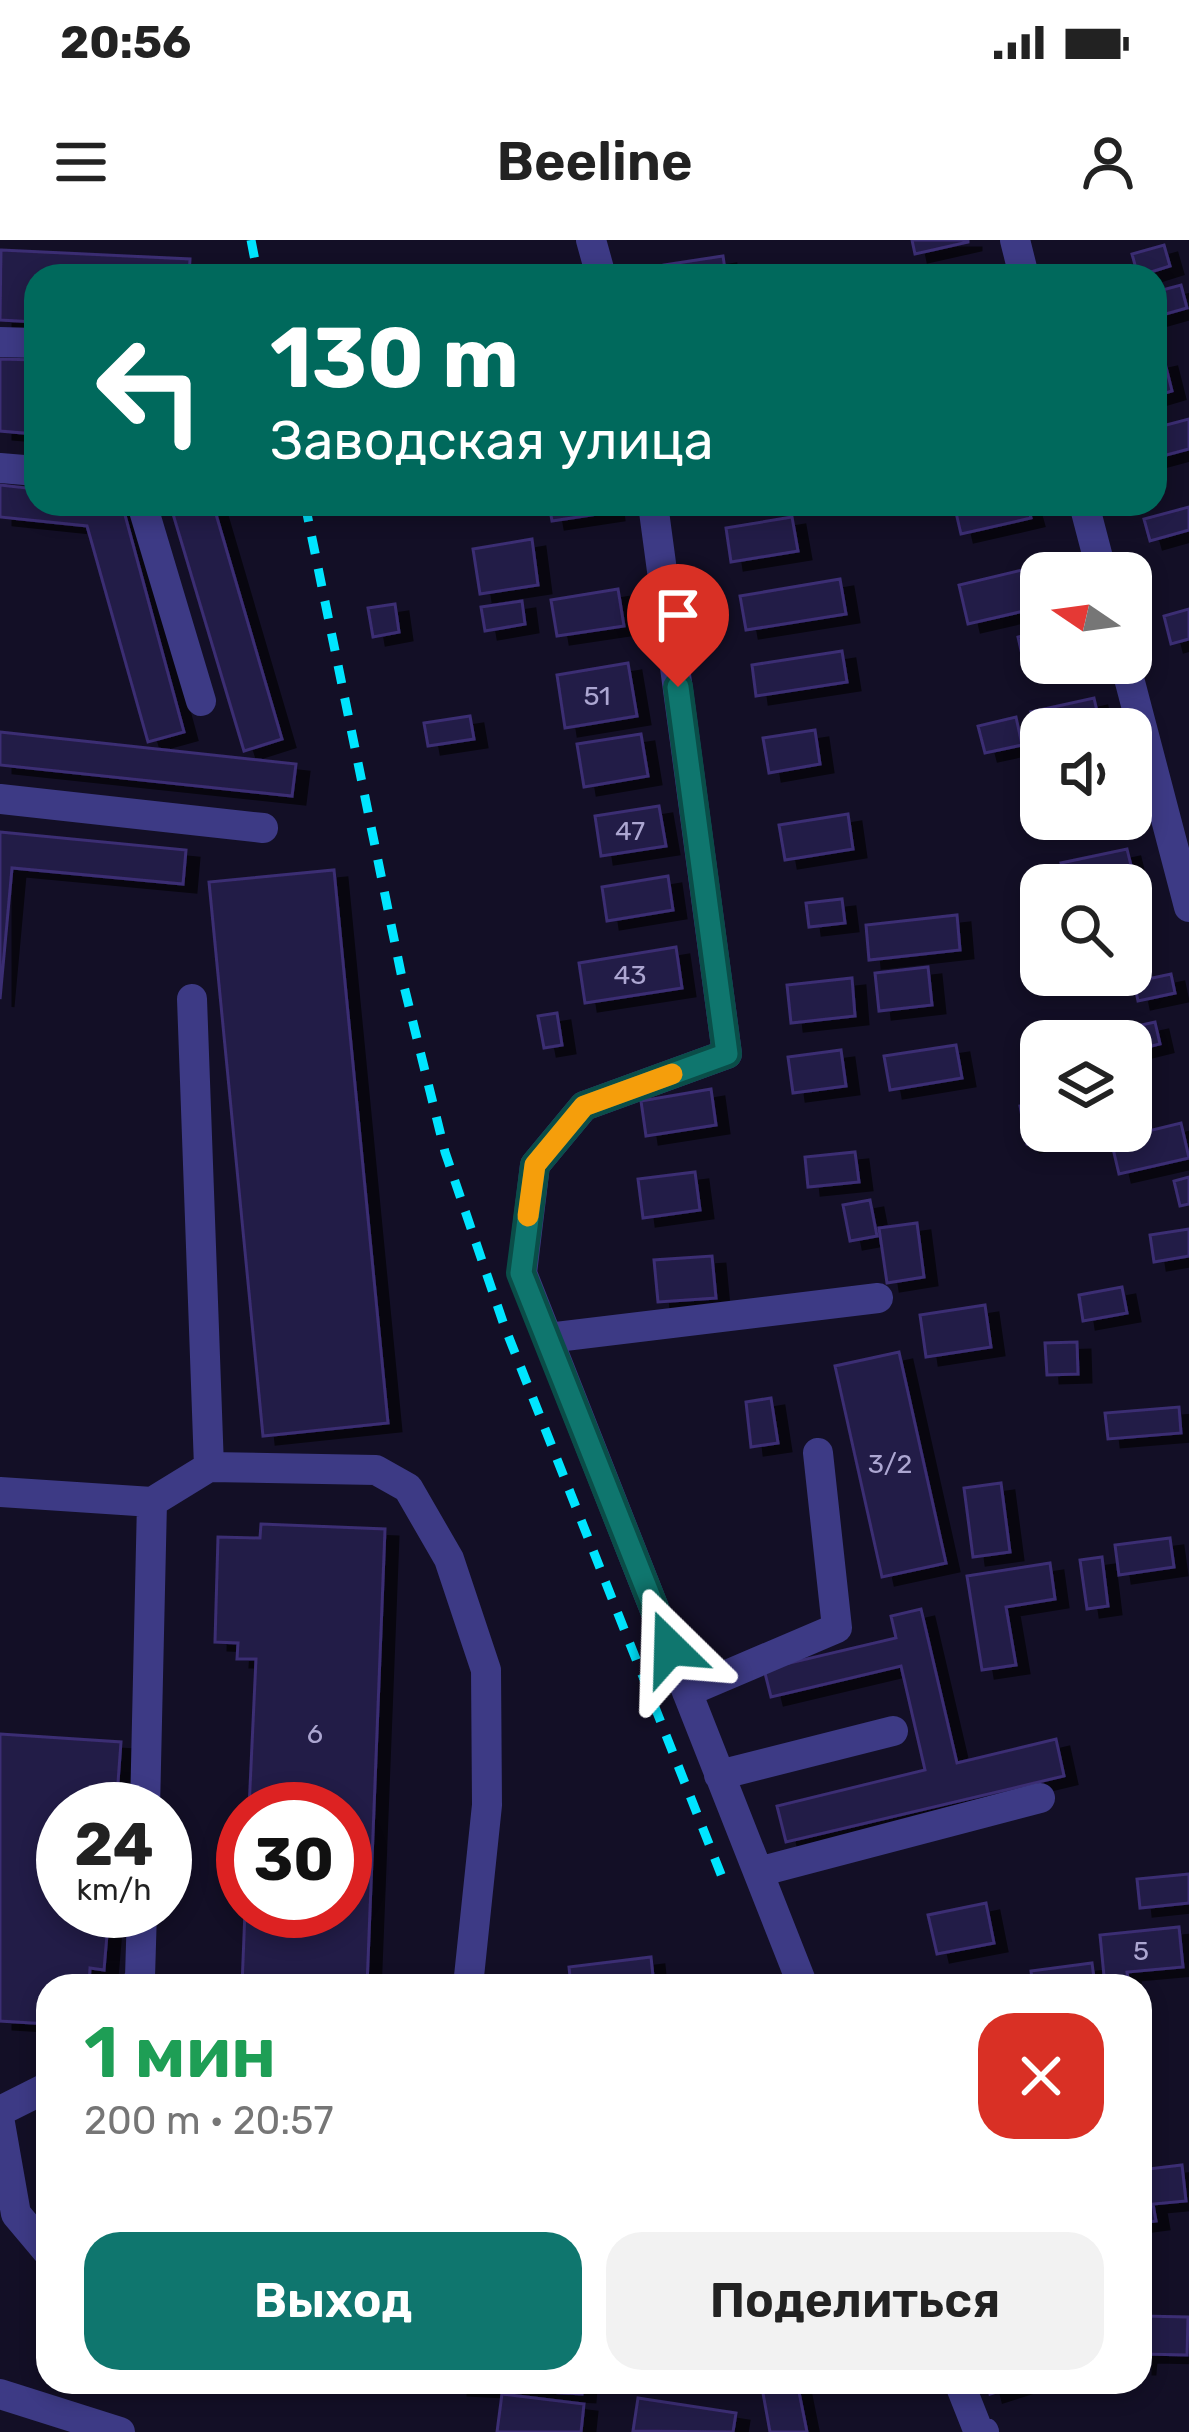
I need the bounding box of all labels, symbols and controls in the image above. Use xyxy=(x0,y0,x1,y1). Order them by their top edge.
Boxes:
text: 20:56 xyxy=(60,16,191,69)
icon: menu xyxy=(48,129,114,195)
icon: person xyxy=(1075,129,1141,195)
text: Beeline xyxy=(496,130,693,194)
text: 130 m xyxy=(270,308,519,408)
icon: left xyxy=(72,312,228,468)
text: Заводская улица xyxy=(270,409,714,473)
north arrow xyxy=(1020,552,1152,684)
map controls xyxy=(1020,552,1152,1152)
pin xyxy=(627,564,729,687)
icon: arrive xyxy=(645,582,711,648)
house number: 51 xyxy=(583,680,611,712)
button: sound xyxy=(1020,708,1152,840)
house number: 47 xyxy=(615,815,645,847)
button: search xyxy=(1020,864,1152,996)
house number: 43 xyxy=(614,959,647,991)
button: layers xyxy=(1020,1020,1152,1152)
house number: 3/2 xyxy=(868,1448,912,1480)
position arrow xyxy=(607,1585,733,1711)
house number: 6 xyxy=(307,1718,323,1750)
speed limit sign: 30 xyxy=(216,1782,372,1938)
text: 24 xyxy=(74,1809,154,1880)
text: km/h xyxy=(77,1872,151,1908)
house number: 5 xyxy=(1133,1935,1149,1967)
text: 1 мин xyxy=(84,2010,276,2095)
button: close xyxy=(978,2013,1104,2139)
text: 200 m · 20:57 xyxy=(84,2098,333,2144)
button: Выход xyxy=(84,2232,582,2370)
button: Поделиться xyxy=(606,2232,1104,2370)

